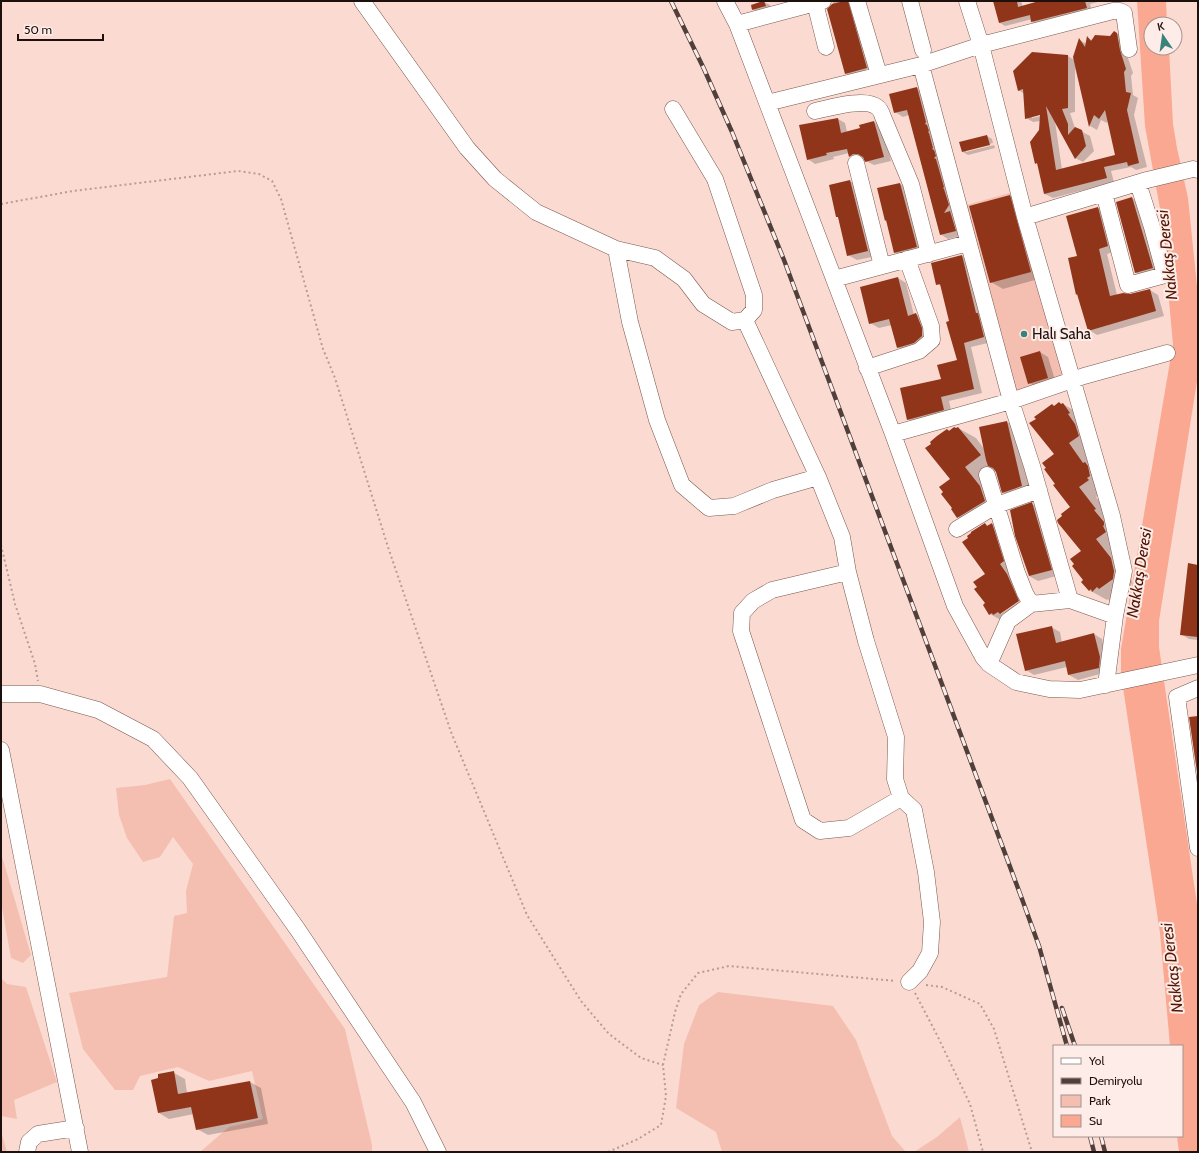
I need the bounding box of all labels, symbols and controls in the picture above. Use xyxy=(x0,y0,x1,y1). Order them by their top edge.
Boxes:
scale bar xyxy=(18,16,103,42)
north arrow xyxy=(1143,16,1183,56)
text: K xyxy=(1156,19,1166,34)
text: 50 m xyxy=(24,22,52,37)
water label: Nakkaş Deresi xyxy=(1153,208,1181,301)
place label: Halı Saha xyxy=(1032,325,1092,343)
marker: Halı Saha xyxy=(1019,329,1029,339)
water label: Nakkaş Deresi xyxy=(1123,526,1156,619)
water label: Nakkaş Deresi xyxy=(1157,921,1187,1014)
legend xyxy=(1053,1045,1183,1137)
text: Yol xyxy=(1088,1053,1104,1068)
text: Demiryolu xyxy=(1089,1073,1142,1088)
text: Park xyxy=(1089,1093,1111,1108)
text: Su xyxy=(1089,1113,1102,1128)

